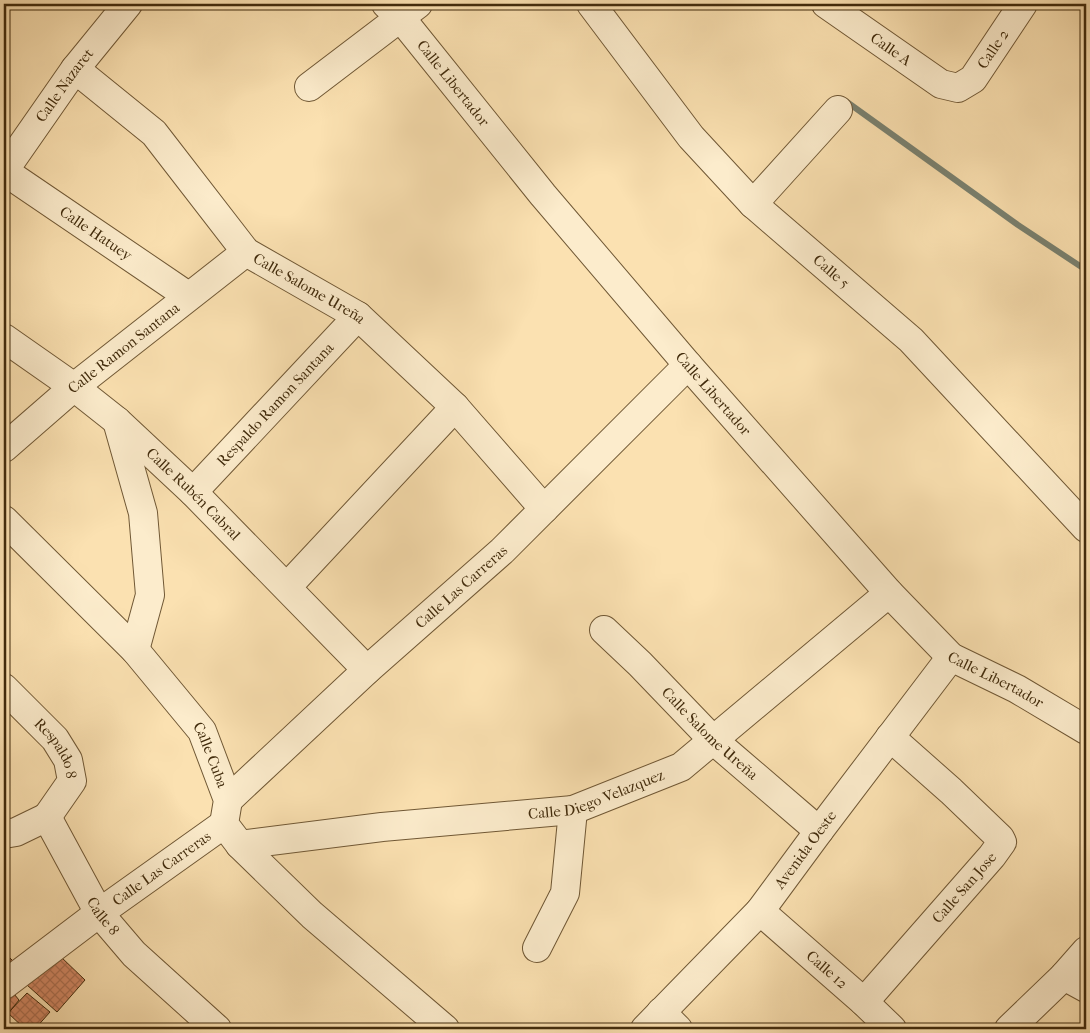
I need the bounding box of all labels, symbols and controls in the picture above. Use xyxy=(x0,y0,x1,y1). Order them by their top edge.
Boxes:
street label: Calle 2 xyxy=(973,26,1013,72)
street label: Calle A xyxy=(867,29,915,70)
street label: Calle Libertador xyxy=(413,36,494,130)
street label: Calle Nazaret xyxy=(32,44,98,125)
street label: Calle Hatuey xyxy=(56,202,136,265)
street label: Calle Salome Ureña xyxy=(250,249,370,328)
street label: Calle 5 xyxy=(809,251,853,292)
street label: Calle Ramon Santana xyxy=(64,298,184,397)
street label: Respaldo Ramon Santana xyxy=(213,338,338,470)
street label: Calle Libertador xyxy=(672,348,755,440)
street label: Calle Rubén Cabral xyxy=(143,444,244,544)
street label: Calle Las Carreras xyxy=(412,541,512,632)
street label: Calle Libertador xyxy=(945,648,1047,712)
street label: Calle Salome Ureña xyxy=(658,683,762,784)
street label: Respaldo 8 xyxy=(30,714,80,780)
street label: Calle Cuba xyxy=(189,718,232,791)
street label: Calle Diego Velazquez xyxy=(527,766,667,823)
street label: Avenida Oeste xyxy=(770,806,841,893)
street label: Calle Las Carreras xyxy=(109,827,215,910)
street label: Calle San Jose xyxy=(928,848,1001,927)
street label: Calle 8 xyxy=(83,894,123,939)
street label: Calle 12 xyxy=(803,947,852,993)

